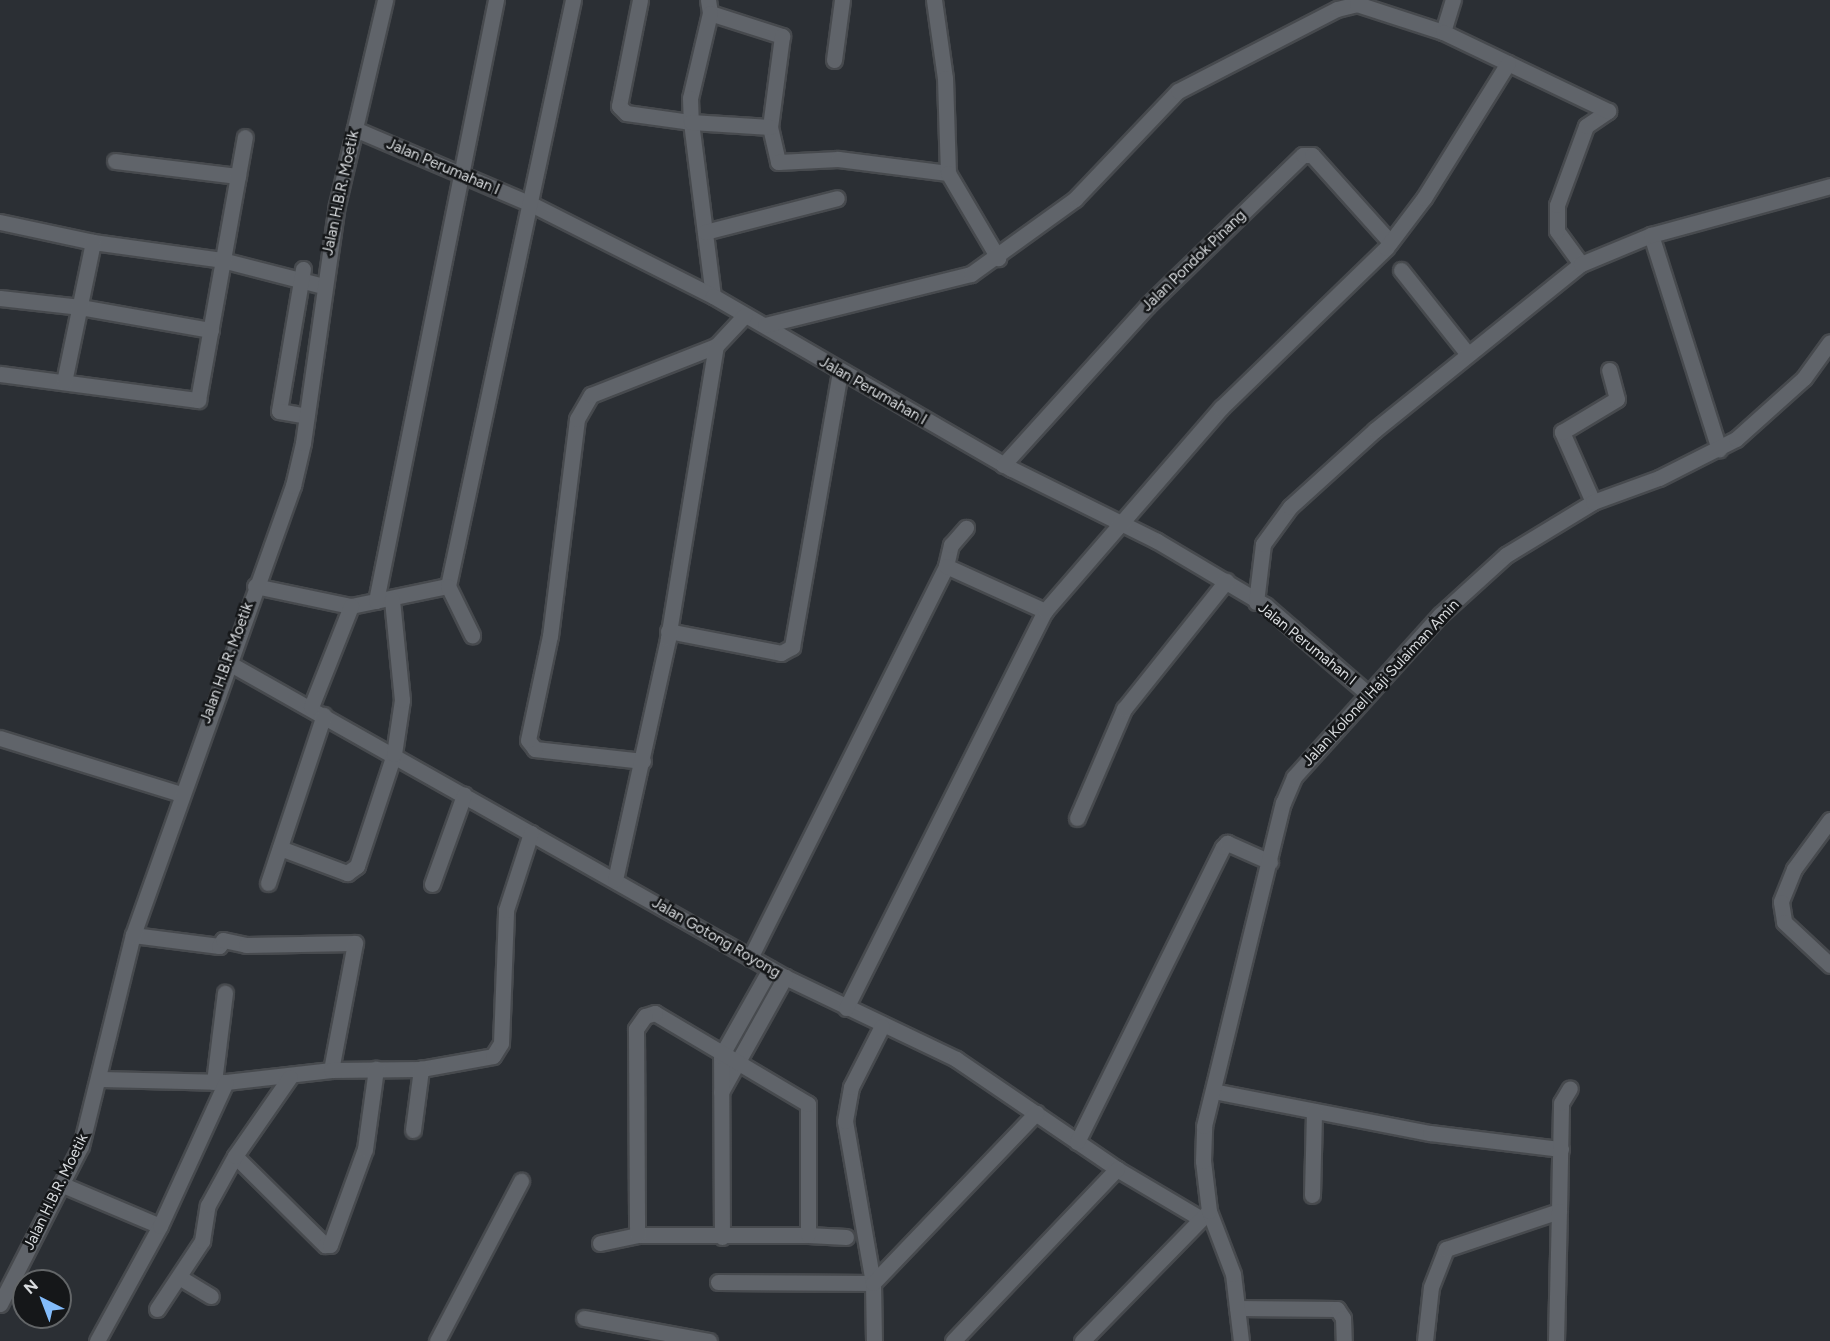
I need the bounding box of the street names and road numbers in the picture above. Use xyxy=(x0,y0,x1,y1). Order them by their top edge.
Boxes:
street label: Jalan H.B.R. Moetik xyxy=(319,129,363,257)
street label: Jalan Perumahan I xyxy=(384,135,502,199)
street label: Jalan Pondok Pinang xyxy=(1138,207,1250,315)
street label: Jalan Perumahan I xyxy=(816,353,930,429)
street label: Jalan Kolonel Haji Sulaiman Amin xyxy=(1299,596,1463,770)
street label: Jalan Perumahan I xyxy=(1254,599,1360,689)
street label: Jalan H.B.R. Moetik xyxy=(197,600,257,726)
street label: Jalan Gotong Royong xyxy=(649,894,783,982)
street label: Jalan H.B.R. Moetik xyxy=(20,1131,92,1253)

